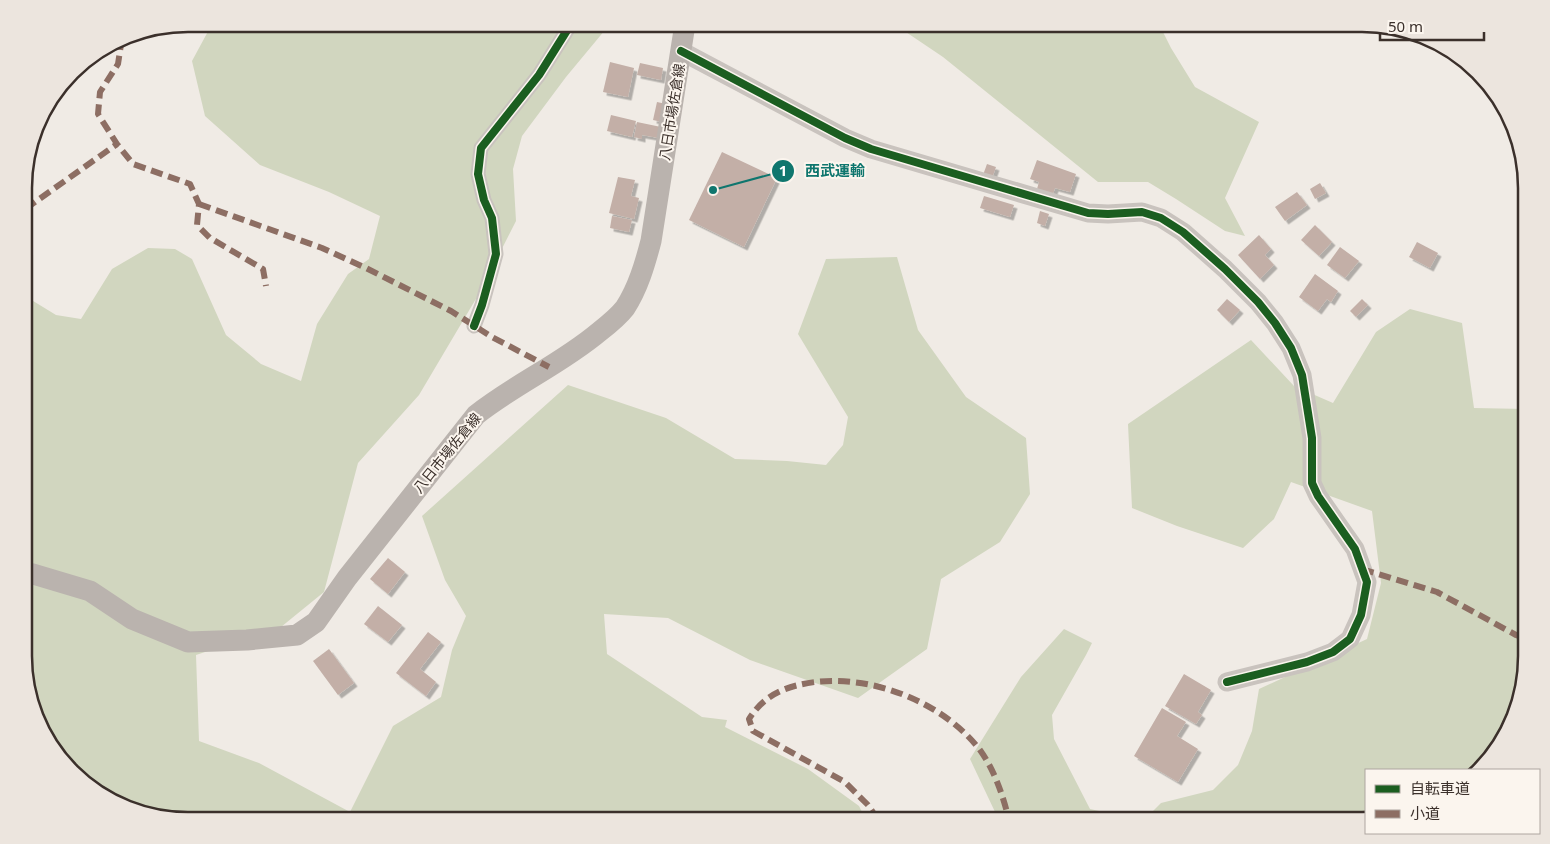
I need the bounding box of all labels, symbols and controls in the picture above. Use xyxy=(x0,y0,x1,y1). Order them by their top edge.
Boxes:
scale bar xyxy=(1380,10,1484,42)
text: 50 m xyxy=(1388,16,1423,36)
street label: 八日市場佐倉線 xyxy=(654,62,689,162)
callout: 西武運輸 xyxy=(770,156,875,186)
text: 1 xyxy=(779,160,787,180)
text: 西武運輸 xyxy=(805,160,865,180)
street label: 八日市場佐倉線 xyxy=(408,409,485,497)
legend xyxy=(1365,769,1540,834)
text: 自転車道 xyxy=(1410,778,1470,798)
text: 小道 xyxy=(1410,803,1440,823)

